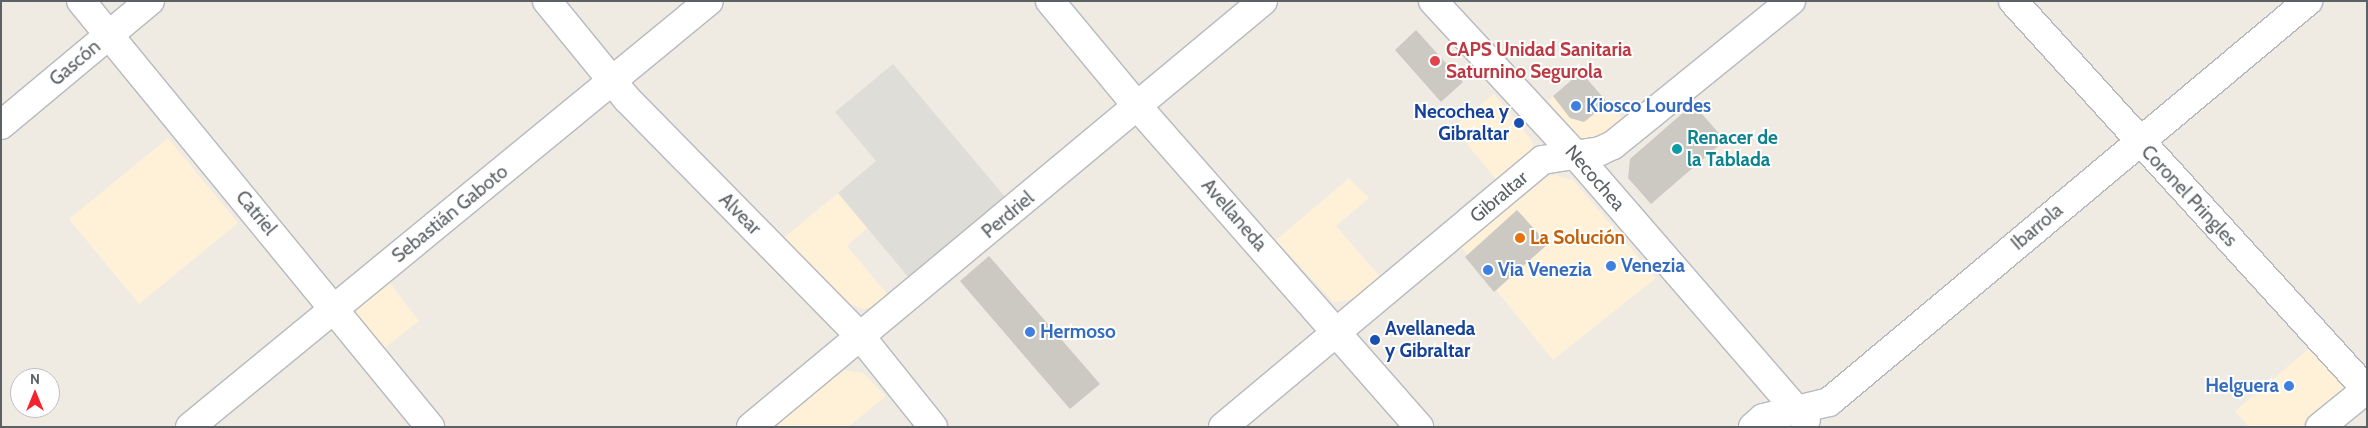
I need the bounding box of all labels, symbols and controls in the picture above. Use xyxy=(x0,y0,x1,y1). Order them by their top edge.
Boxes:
street label: Gascón xyxy=(45,35,105,91)
place label: CAPS Unidad Sanitaria Saturnino Segurola xyxy=(1446,39,1632,83)
marker: CAPS Unidad Sanitaria Saturnino Segurola xyxy=(1428,54,1442,68)
place label: Kiosco Lourdes xyxy=(1586,95,1711,117)
marker: Kiosco Lourdes xyxy=(1570,100,1582,112)
place label: Necochea y Gibraltar xyxy=(1414,101,1509,145)
marker: Necochea y Gibraltar xyxy=(1513,117,1525,129)
place label: Renacer de la Tablada xyxy=(1687,127,1778,171)
street label: Necochea xyxy=(1560,141,1630,215)
street label: Coronel Pringles xyxy=(2136,141,2242,251)
marker: Renacer de la Tablada xyxy=(1671,143,1683,155)
street label: Sebastián Gaboto xyxy=(388,160,512,268)
street label: Gibraltar xyxy=(1466,166,1532,228)
street label: Avellaneda xyxy=(1197,174,1271,256)
street label: Catriel xyxy=(231,186,281,240)
street label: Perdriel xyxy=(977,187,1039,243)
street label: Alvear xyxy=(714,188,766,240)
street label: Ibarrola xyxy=(2007,199,2067,255)
place label: La Solución xyxy=(1530,227,1625,249)
marker: La Solución xyxy=(1514,232,1526,244)
place label: Venezia xyxy=(1621,255,1685,277)
place label: Via Venezia xyxy=(1498,259,1592,281)
marker: Venezia xyxy=(1605,260,1617,272)
marker: Via Venezia xyxy=(1482,264,1494,276)
place label: Avellaneda y Gibraltar xyxy=(1385,318,1475,362)
place label: Hermoso xyxy=(1040,321,1116,343)
marker: Hermoso xyxy=(1024,326,1036,338)
marker: Avellaneda y Gibraltar xyxy=(1369,334,1381,346)
north arrow xyxy=(10,368,60,418)
text: N xyxy=(30,370,40,388)
place label: Helguera xyxy=(2205,375,2279,397)
marker: Helguera xyxy=(2283,380,2295,392)

